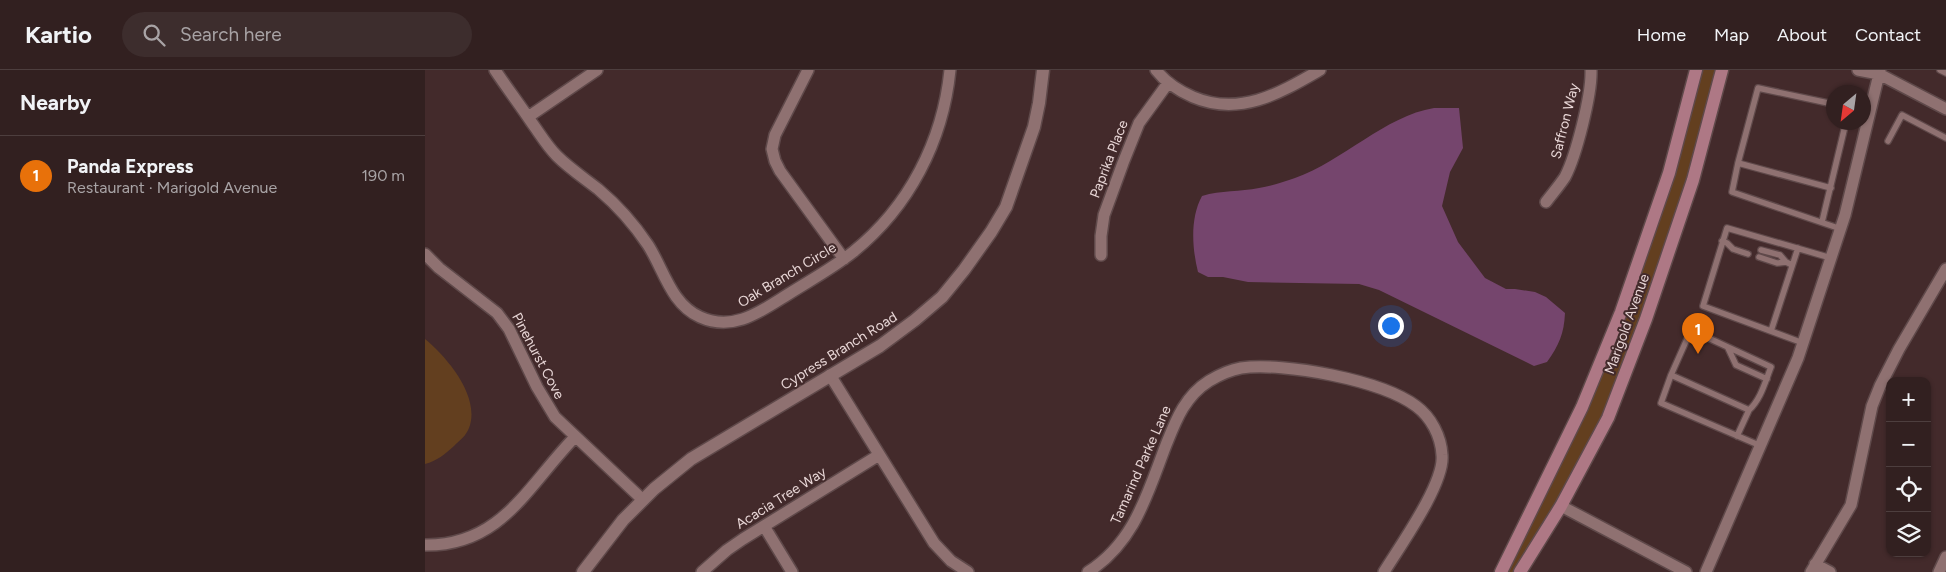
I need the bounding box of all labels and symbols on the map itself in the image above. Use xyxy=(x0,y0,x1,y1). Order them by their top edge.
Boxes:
street label: Saffron Way xyxy=(1547,81,1583,161)
north arrow xyxy=(1826,85,1871,130)
street label: Paprika Place xyxy=(1086,117,1132,200)
street label: Oak Branch Circle xyxy=(735,239,840,311)
street label: Marigold Avenue xyxy=(1601,271,1653,376)
street label: Cypress Branch Road xyxy=(778,308,900,394)
street label: Pinehurst Cove xyxy=(508,310,568,402)
your location xyxy=(1378,313,1404,339)
pin: 1 xyxy=(1682,313,1714,354)
street label: Tamarind Parke Lane xyxy=(1107,403,1175,527)
street label: Acacia Tree Way xyxy=(733,463,830,533)

